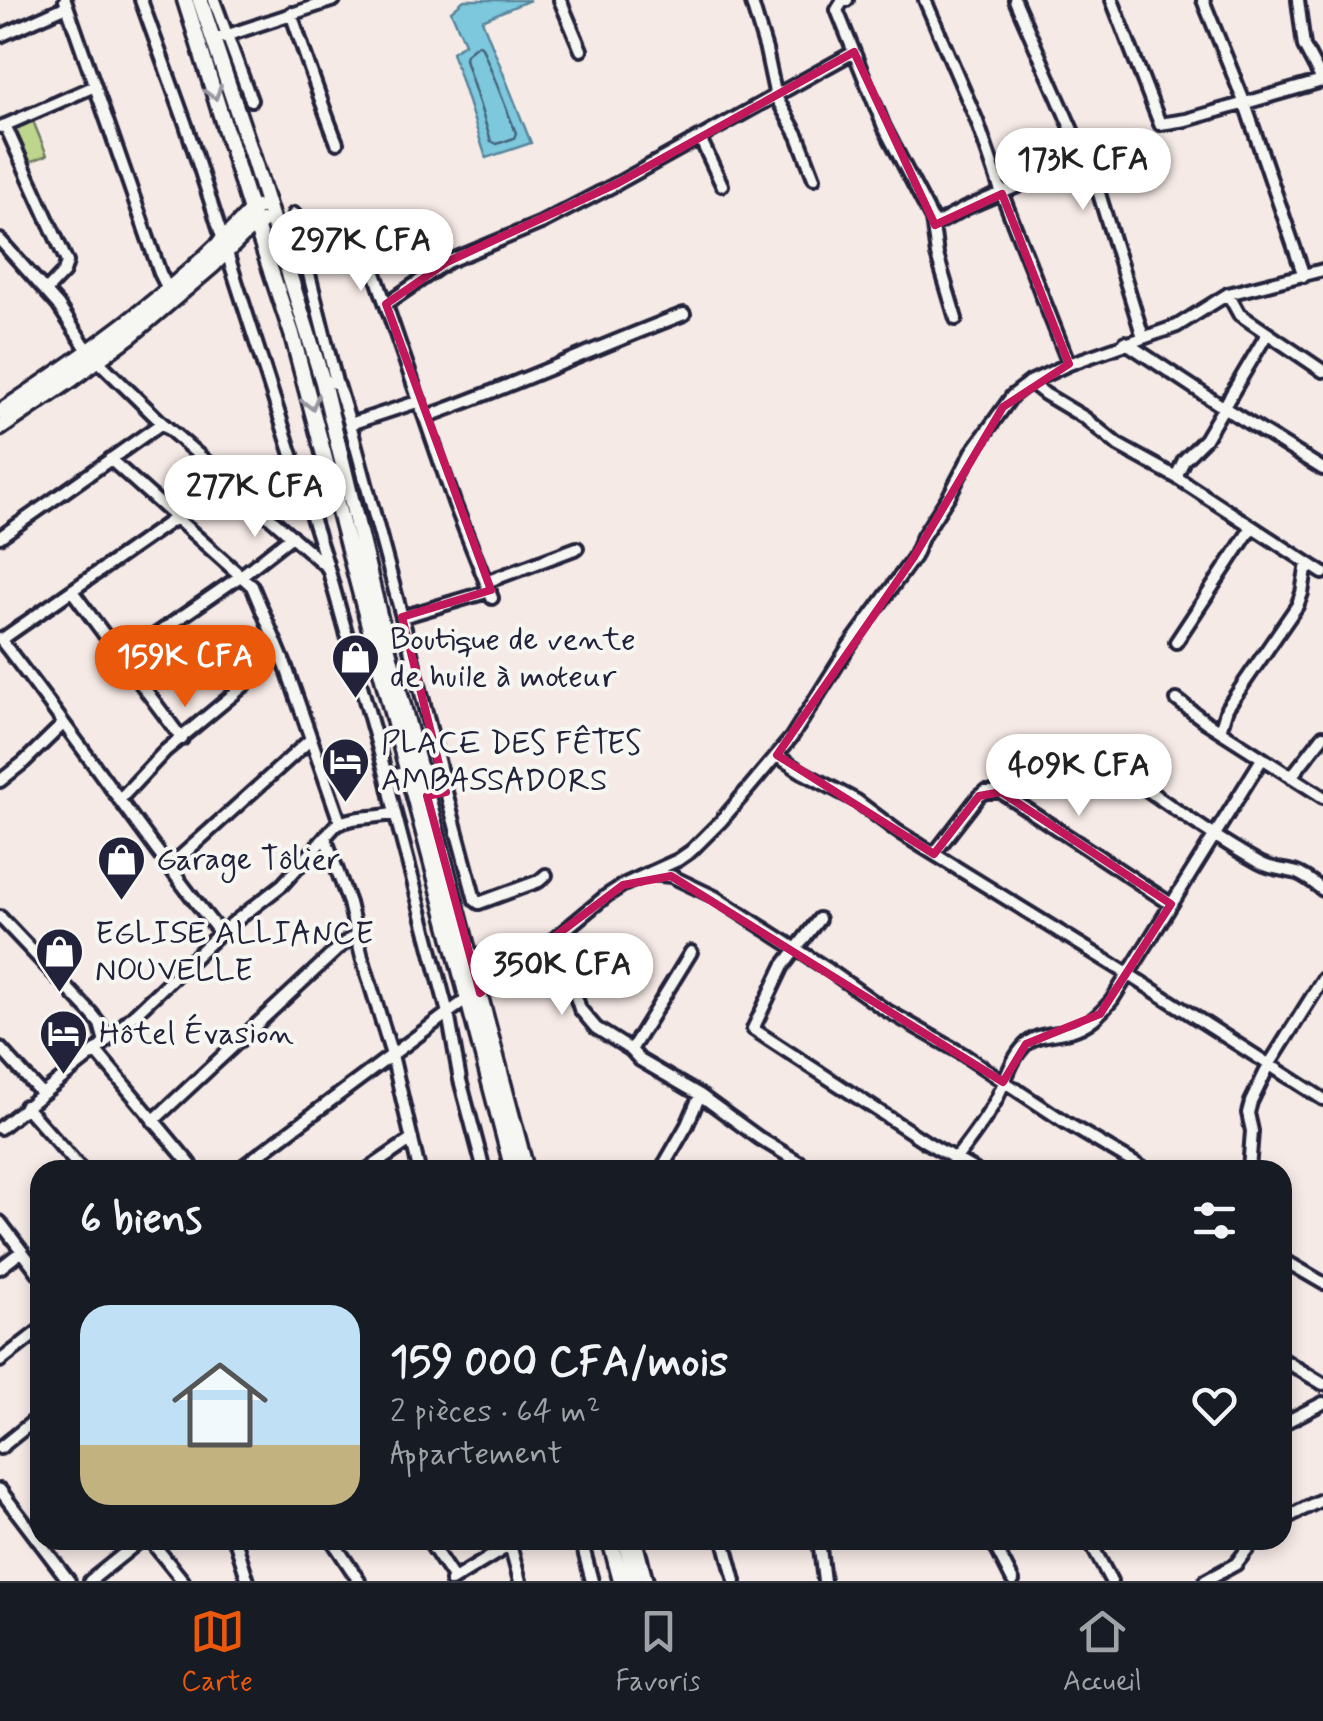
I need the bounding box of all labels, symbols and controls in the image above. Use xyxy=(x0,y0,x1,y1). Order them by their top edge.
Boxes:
one-way arrow xyxy=(202,84,223,101)
pin: 173K CFA xyxy=(980,128,1186,213)
text: 173K CFA xyxy=(1017,139,1149,181)
pin: 297K CFA xyxy=(258,209,464,294)
text: 297K CFA xyxy=(290,220,432,262)
one-way arrow xyxy=(300,394,321,411)
pin: 277K CFA xyxy=(152,455,358,540)
text: 277K CFA xyxy=(186,466,324,508)
place label: Boutique de vente de huile à moteur xyxy=(390,619,636,698)
pin: 159K CFA xyxy=(82,625,288,710)
shop icon: Boutique de vente de huile à moteur xyxy=(329,632,381,700)
text: 159K CFA xyxy=(117,636,253,678)
place label: PLACE DES FÊTES AMBASSADORS xyxy=(381,723,641,802)
pin: 409K CFA xyxy=(976,734,1182,819)
hotel icon: PLACE DES FÊTES AMBASSADORS xyxy=(320,736,372,804)
text: 409K CFA xyxy=(1008,745,1150,787)
shop icon: Garage Tôlier xyxy=(95,834,147,902)
place label: Garage Tôlier xyxy=(156,839,341,883)
place label: EGLISE ALLIANCE NOUVELLE xyxy=(95,913,374,992)
shop icon: EGLISE ALLIANCE NOUVELLE xyxy=(34,926,86,994)
pin: 350K CFA xyxy=(459,933,665,1018)
text: 350K CFA xyxy=(492,944,632,986)
hotel icon: Hôtel Évasion xyxy=(38,1008,90,1076)
place label: Hôtel Évasion xyxy=(99,1013,294,1055)
text: 6 biens xyxy=(80,1193,202,1248)
icon: filters xyxy=(1187,1193,1242,1248)
text: 159 000 CFA/mois xyxy=(390,1336,728,1391)
icon: home xyxy=(160,1345,280,1465)
icon: heart xyxy=(1187,1378,1242,1433)
text: 2 pièces · 64 m² xyxy=(390,1391,600,1433)
text: Appartement xyxy=(390,1433,563,1475)
tab: Carte xyxy=(181,1604,253,1701)
tab: Favoris xyxy=(616,1604,701,1701)
tab: Accueil xyxy=(1063,1604,1142,1701)

